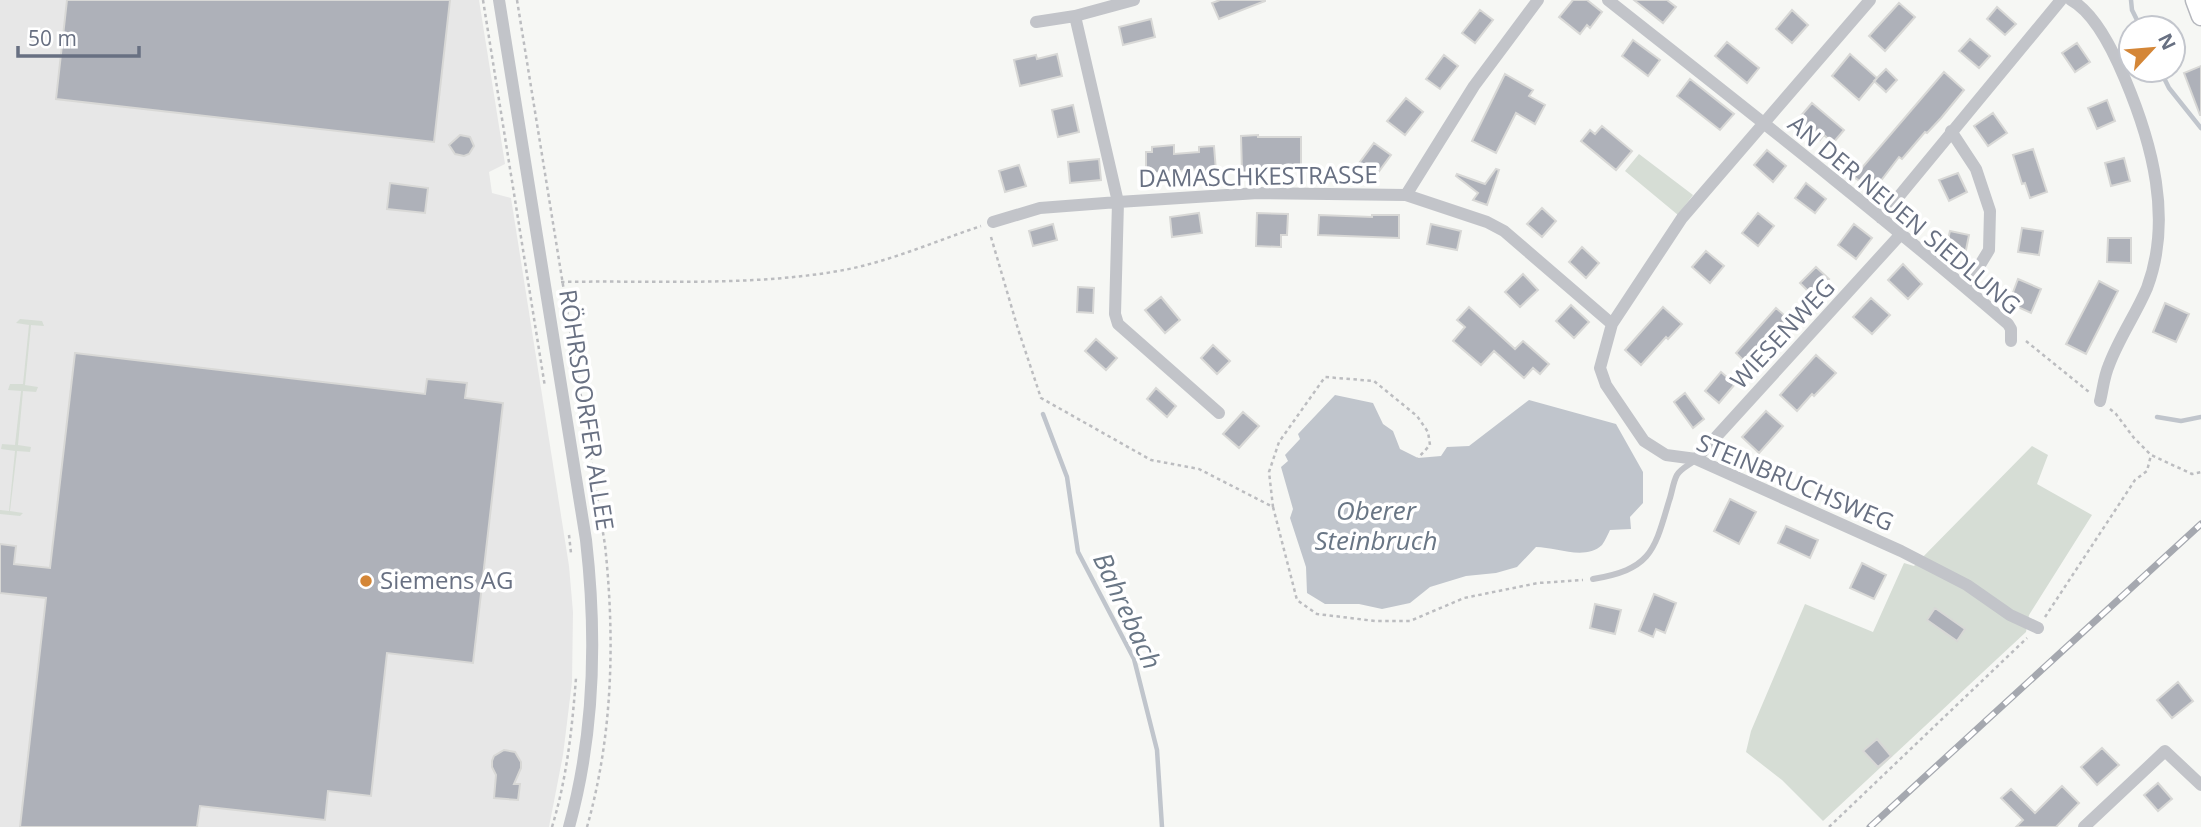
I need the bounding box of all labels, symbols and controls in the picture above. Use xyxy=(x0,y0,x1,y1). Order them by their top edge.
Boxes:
scale bar xyxy=(18,14,138,58)
north arrow xyxy=(2117,14,2187,84)
text: 50 m xyxy=(28,24,77,52)
text: N xyxy=(2152,29,2182,54)
street label: AN DER NEUEN SIEDLUNG xyxy=(1782,107,2028,321)
street label: DAMASCHKESTRASSE xyxy=(1138,157,1378,194)
street label: WIESENWEG xyxy=(1722,271,1842,395)
street label: RÖHRSDORFER ALLEE xyxy=(552,287,623,533)
street label: STEINBRUCHSWEG xyxy=(1692,425,1899,538)
water label: Oberer Steinbruch xyxy=(1314,492,1438,558)
water label: Bahrebach xyxy=(1085,546,1171,675)
place label: Siemens AG xyxy=(380,563,513,596)
marker: Siemens AG xyxy=(358,573,374,589)

